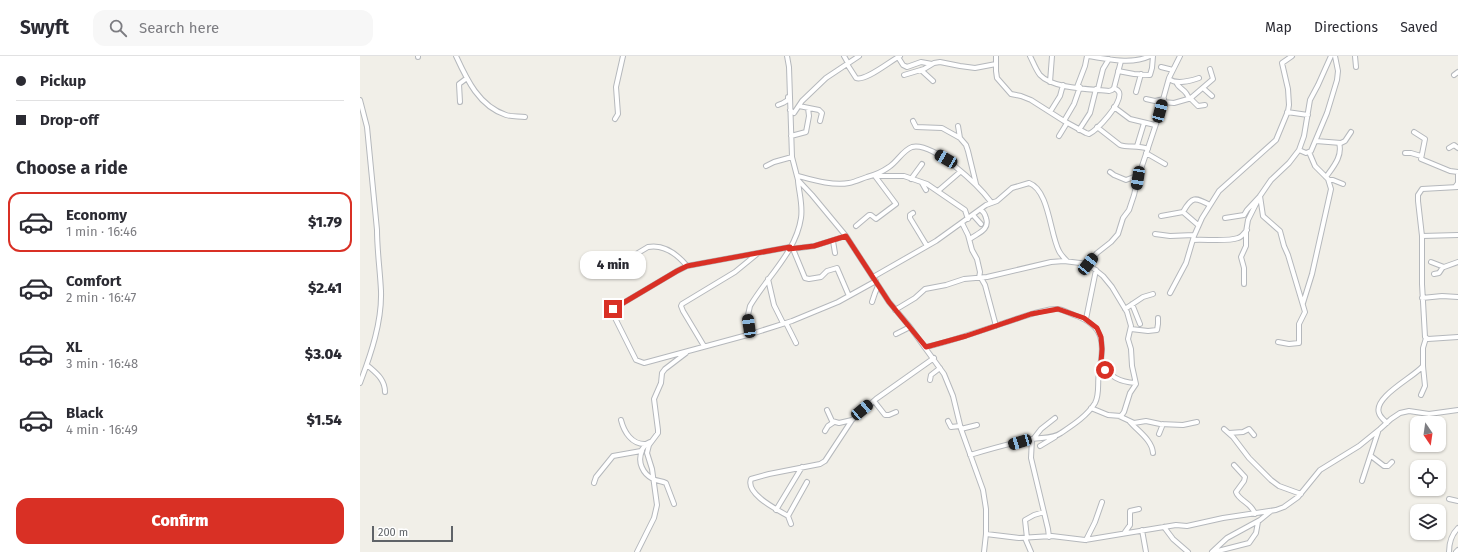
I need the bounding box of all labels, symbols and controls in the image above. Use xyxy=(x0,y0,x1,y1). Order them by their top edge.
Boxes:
search box xyxy=(93,10,373,46)
text: Swyft xyxy=(20,16,69,39)
icon: search xyxy=(107,17,129,39)
text: Search here xyxy=(139,19,219,37)
text: Map xyxy=(1265,19,1292,36)
text: Directions xyxy=(1314,19,1378,36)
text: Saved xyxy=(1400,19,1438,36)
text: Pickup xyxy=(40,72,86,90)
car xyxy=(1151,98,1169,124)
text: Drop-off xyxy=(40,111,99,129)
car xyxy=(933,148,959,170)
text: Choose a ride xyxy=(16,157,128,179)
car xyxy=(1130,165,1146,191)
icon: car xyxy=(18,204,54,240)
text: Economy xyxy=(66,206,127,224)
text: $1.79 xyxy=(308,213,342,231)
text: 1 min · 16:46 xyxy=(66,224,137,239)
callout: 4 min xyxy=(580,251,646,279)
car xyxy=(1076,251,1100,277)
text: 4 min xyxy=(597,257,629,272)
icon: car xyxy=(18,270,54,306)
text: Comfort xyxy=(66,272,122,290)
text: $2.41 xyxy=(308,279,342,297)
text: 2 min · 16:47 xyxy=(66,290,136,305)
route end xyxy=(604,300,622,318)
car xyxy=(741,313,757,339)
icon: car xyxy=(18,336,54,372)
text: XL xyxy=(66,338,82,356)
text: $3.04 xyxy=(305,345,342,363)
text: 3 min · 16:48 xyxy=(66,356,138,371)
route start xyxy=(1096,361,1114,379)
car xyxy=(849,398,875,422)
icon: car xyxy=(18,402,54,438)
text: Black xyxy=(66,404,103,422)
text: $1.54 xyxy=(307,411,342,429)
north arrow xyxy=(1410,416,1446,452)
map controls xyxy=(1410,416,1446,540)
text: 4 min · 16:49 xyxy=(66,422,138,437)
car xyxy=(1007,433,1033,451)
button: locate xyxy=(1410,460,1446,496)
button: Confirm xyxy=(16,498,344,544)
button: layers xyxy=(1410,504,1446,540)
scale bar xyxy=(372,524,453,543)
text: 200 m xyxy=(378,526,408,539)

